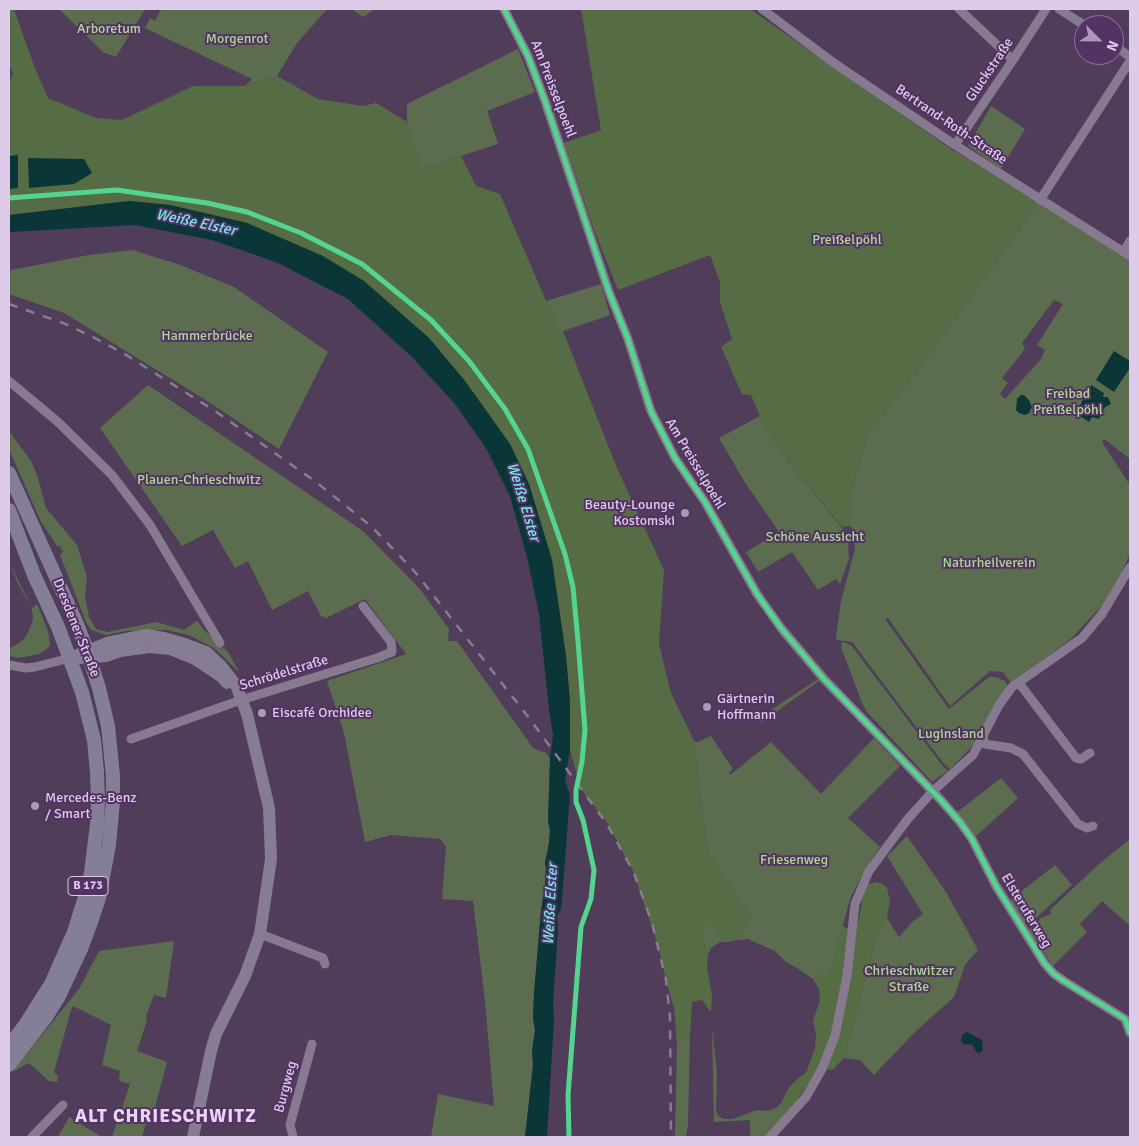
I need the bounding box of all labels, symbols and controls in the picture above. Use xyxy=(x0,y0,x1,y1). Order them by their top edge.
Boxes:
north arrow xyxy=(1074,15,1124,65)
park label: Arboretum xyxy=(77,21,141,37)
park label: Morgenrot xyxy=(206,31,268,47)
street label: Gluckstraße xyxy=(963,35,1017,105)
street label: Am Preisselpoehl xyxy=(527,38,579,140)
text: N xyxy=(1103,38,1122,53)
street label: Bertrand-Roth-Straße xyxy=(892,81,1010,169)
water label: Weiße Elster xyxy=(154,206,238,240)
park label: Preißelpöhl xyxy=(812,232,882,248)
park label: Hammerbrücke xyxy=(161,328,253,344)
park label: Freibad Preißelpöhl xyxy=(1033,386,1103,418)
street label: Am Preisselpoehl xyxy=(661,416,729,512)
water label: Weiße Elster xyxy=(502,460,544,544)
park label: Plauen-Chrieschwitz xyxy=(137,472,261,488)
place label: Beauty-Lounge Kostomski xyxy=(584,497,675,530)
marker: Beauty-Lounge Kostomski xyxy=(679,507,691,519)
park label: Schöne Aussicht xyxy=(766,529,864,545)
park label: Naturheilverein xyxy=(942,555,1036,571)
street label: Dresdener Straße xyxy=(49,576,103,680)
street label: Schrödelstraße xyxy=(238,652,330,694)
place label: Gärtnerin Hoffmann xyxy=(717,691,776,724)
marker: Gärtnerin Hoffmann xyxy=(701,701,713,713)
place label: Eiscafé Orchidee xyxy=(272,705,372,721)
marker: Eiscafé Orchidee xyxy=(256,707,268,719)
park label: Luginsland xyxy=(918,726,984,742)
place label: Mercedes-Benz / Smart xyxy=(45,790,137,822)
marker: Mercedes-Benz / Smart xyxy=(29,800,41,812)
park label: Friesenweg xyxy=(760,852,828,868)
water label: Weiße Elster xyxy=(540,863,562,945)
street label: Elsteruferweg xyxy=(997,871,1055,951)
road number: B 173 xyxy=(68,876,108,896)
park label: Chrieschwitzer Straße xyxy=(864,963,954,996)
street label: Burgweg xyxy=(271,1059,301,1115)
district label: ALT CHRIESCHWITZ xyxy=(73,1106,259,1128)

